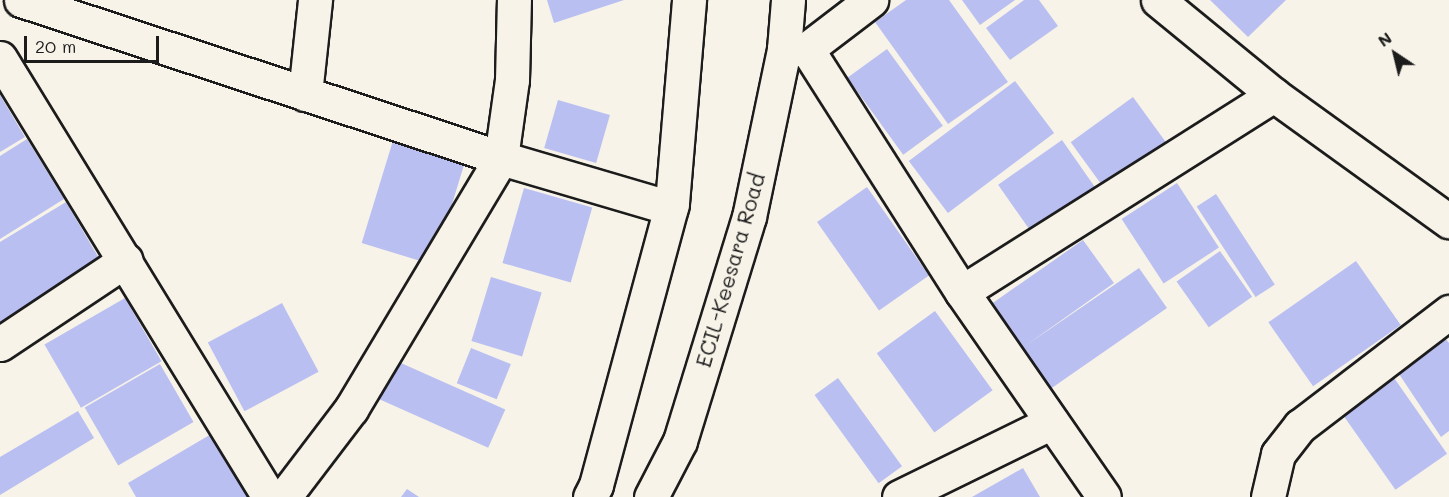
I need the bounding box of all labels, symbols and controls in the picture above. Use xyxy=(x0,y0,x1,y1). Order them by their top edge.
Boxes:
scale bar xyxy=(27,24,162,62)
north arrow xyxy=(1365,24,1425,84)
text: N xyxy=(1373,27,1395,51)
text: 20 m xyxy=(35,34,76,58)
street label: ECIL-Keesara Road xyxy=(690,170,770,370)

